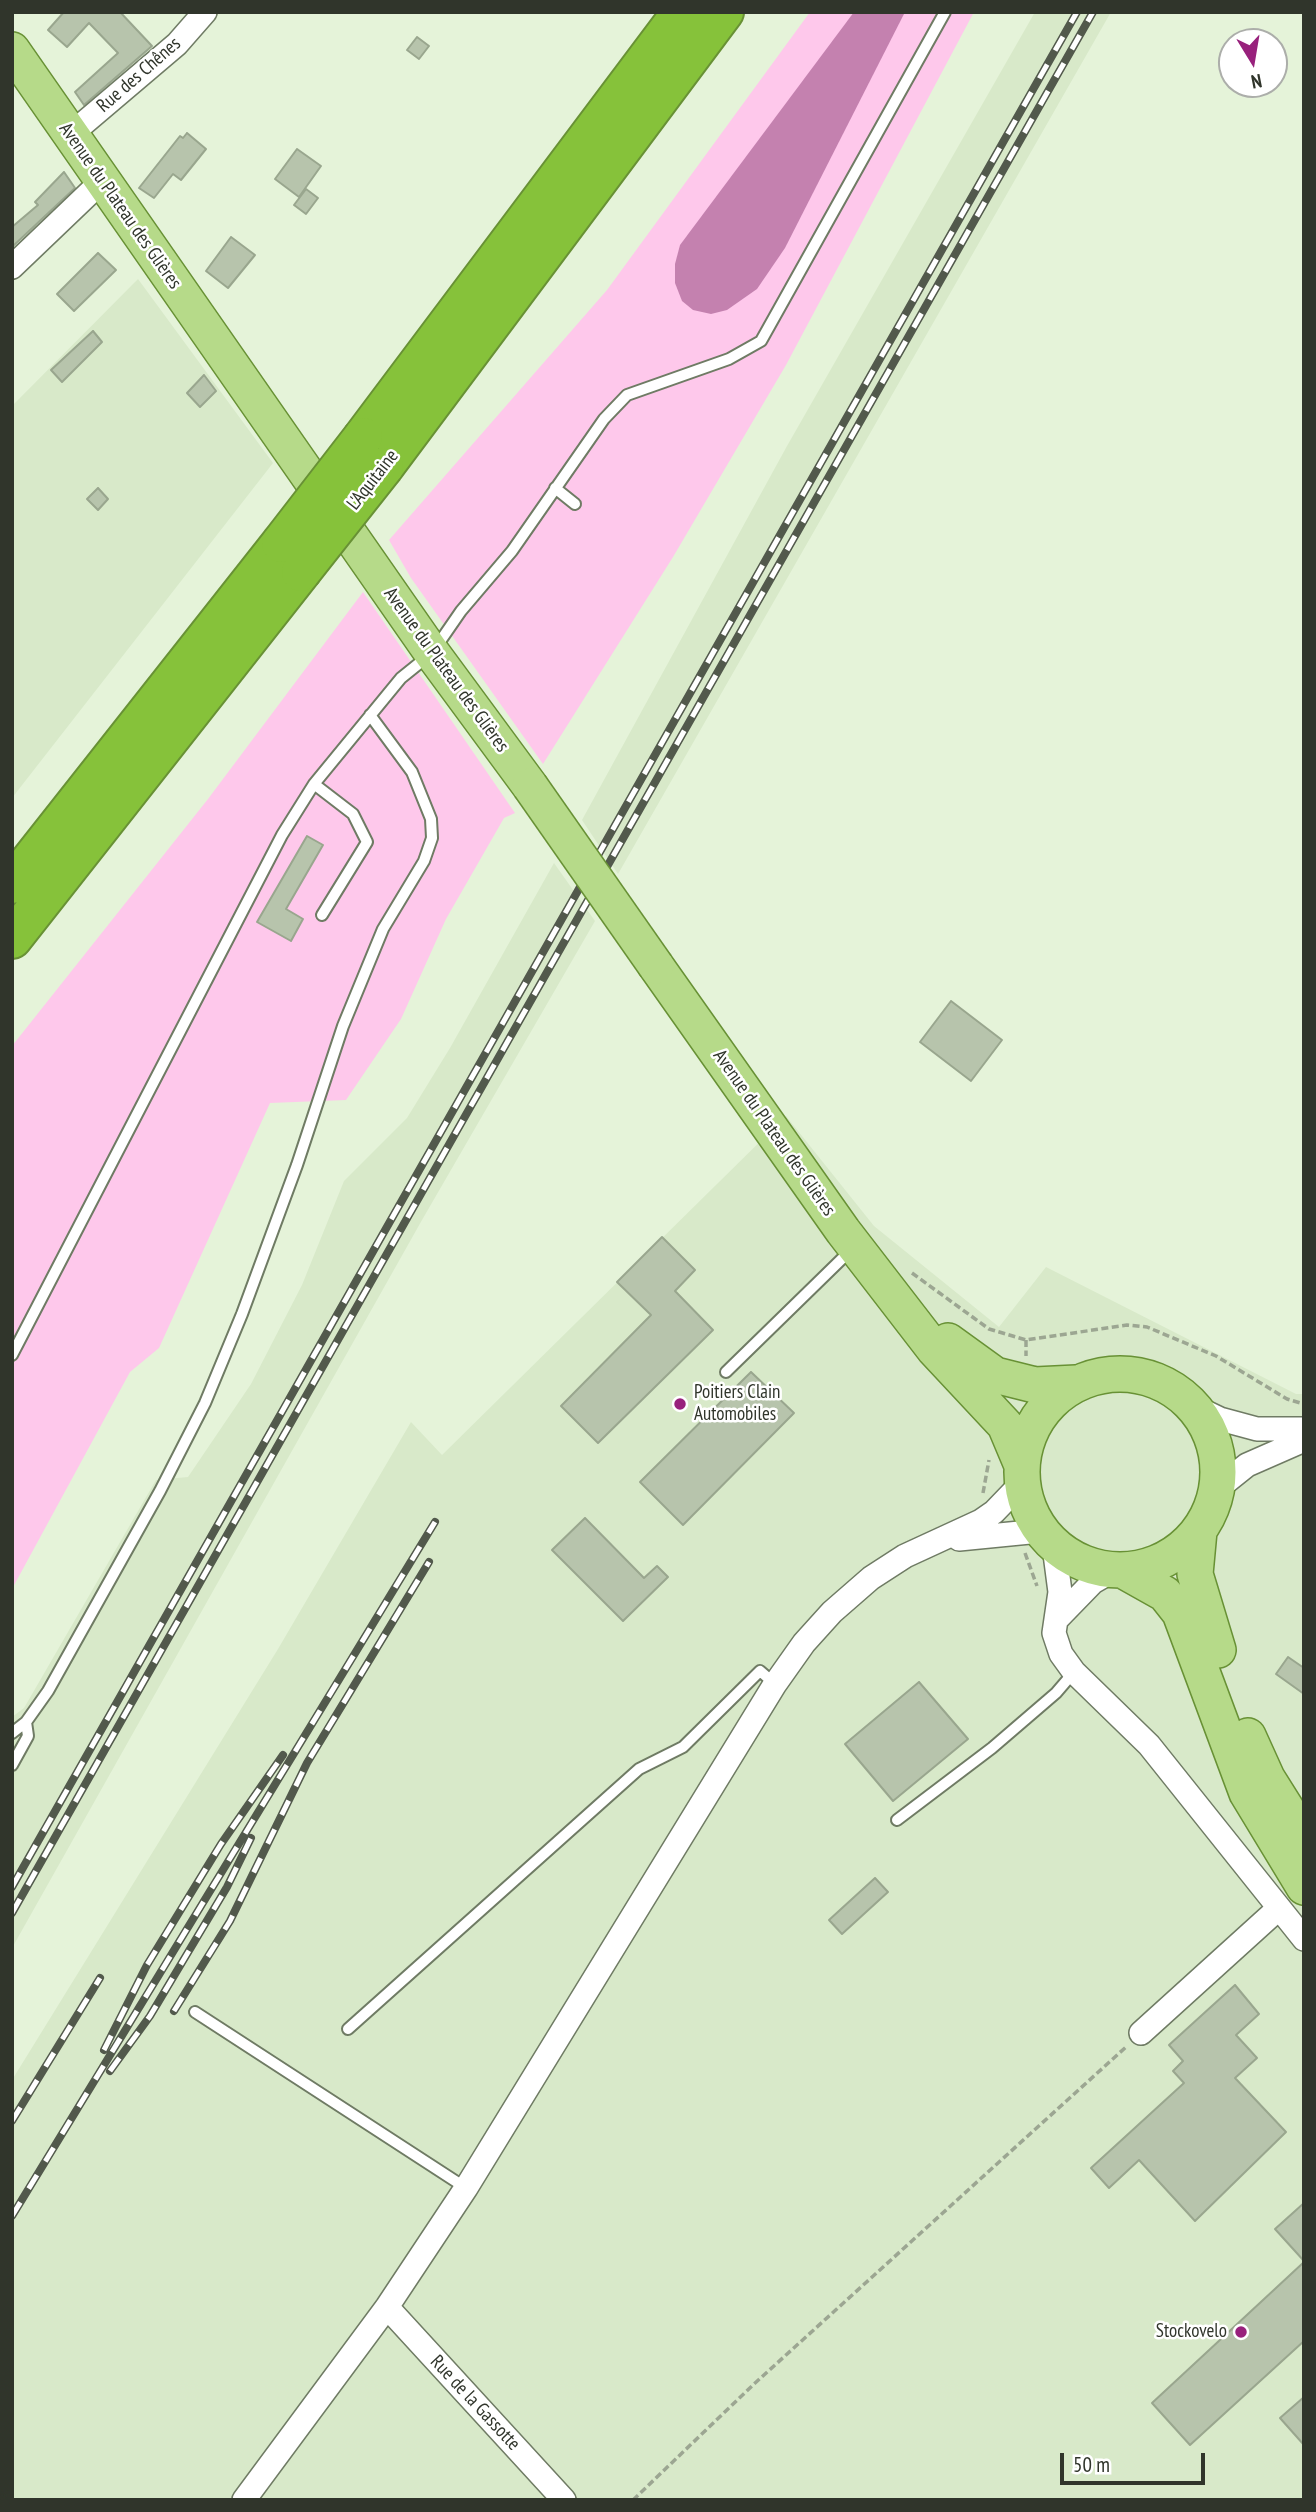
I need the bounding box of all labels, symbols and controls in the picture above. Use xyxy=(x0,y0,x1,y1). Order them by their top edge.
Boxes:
north arrow xyxy=(1218,28,1288,98)
street label: Rue des Chênes xyxy=(93,33,185,117)
text: N xyxy=(1249,69,1264,94)
street label: Avenue du Plateau des Glières xyxy=(54,118,186,294)
street label: L'Aquitaine xyxy=(342,445,404,515)
street label: Avenue du Plateau des Glières xyxy=(379,583,513,757)
street label: Avenue du Plateau des Glières xyxy=(708,1045,840,1221)
place label: Poitiers Clain Automobiles xyxy=(694,1382,780,1426)
marker: Poitiers Clain Automobiles xyxy=(672,1396,688,1412)
place label: Stockovelo xyxy=(1156,2321,1227,2343)
marker: Stockovelo xyxy=(1233,2324,1249,2340)
street label: Rue de la Gassotte xyxy=(425,2351,525,2455)
scale bar xyxy=(1064,2438,1209,2482)
text: 50 m xyxy=(1073,2451,1110,2478)

